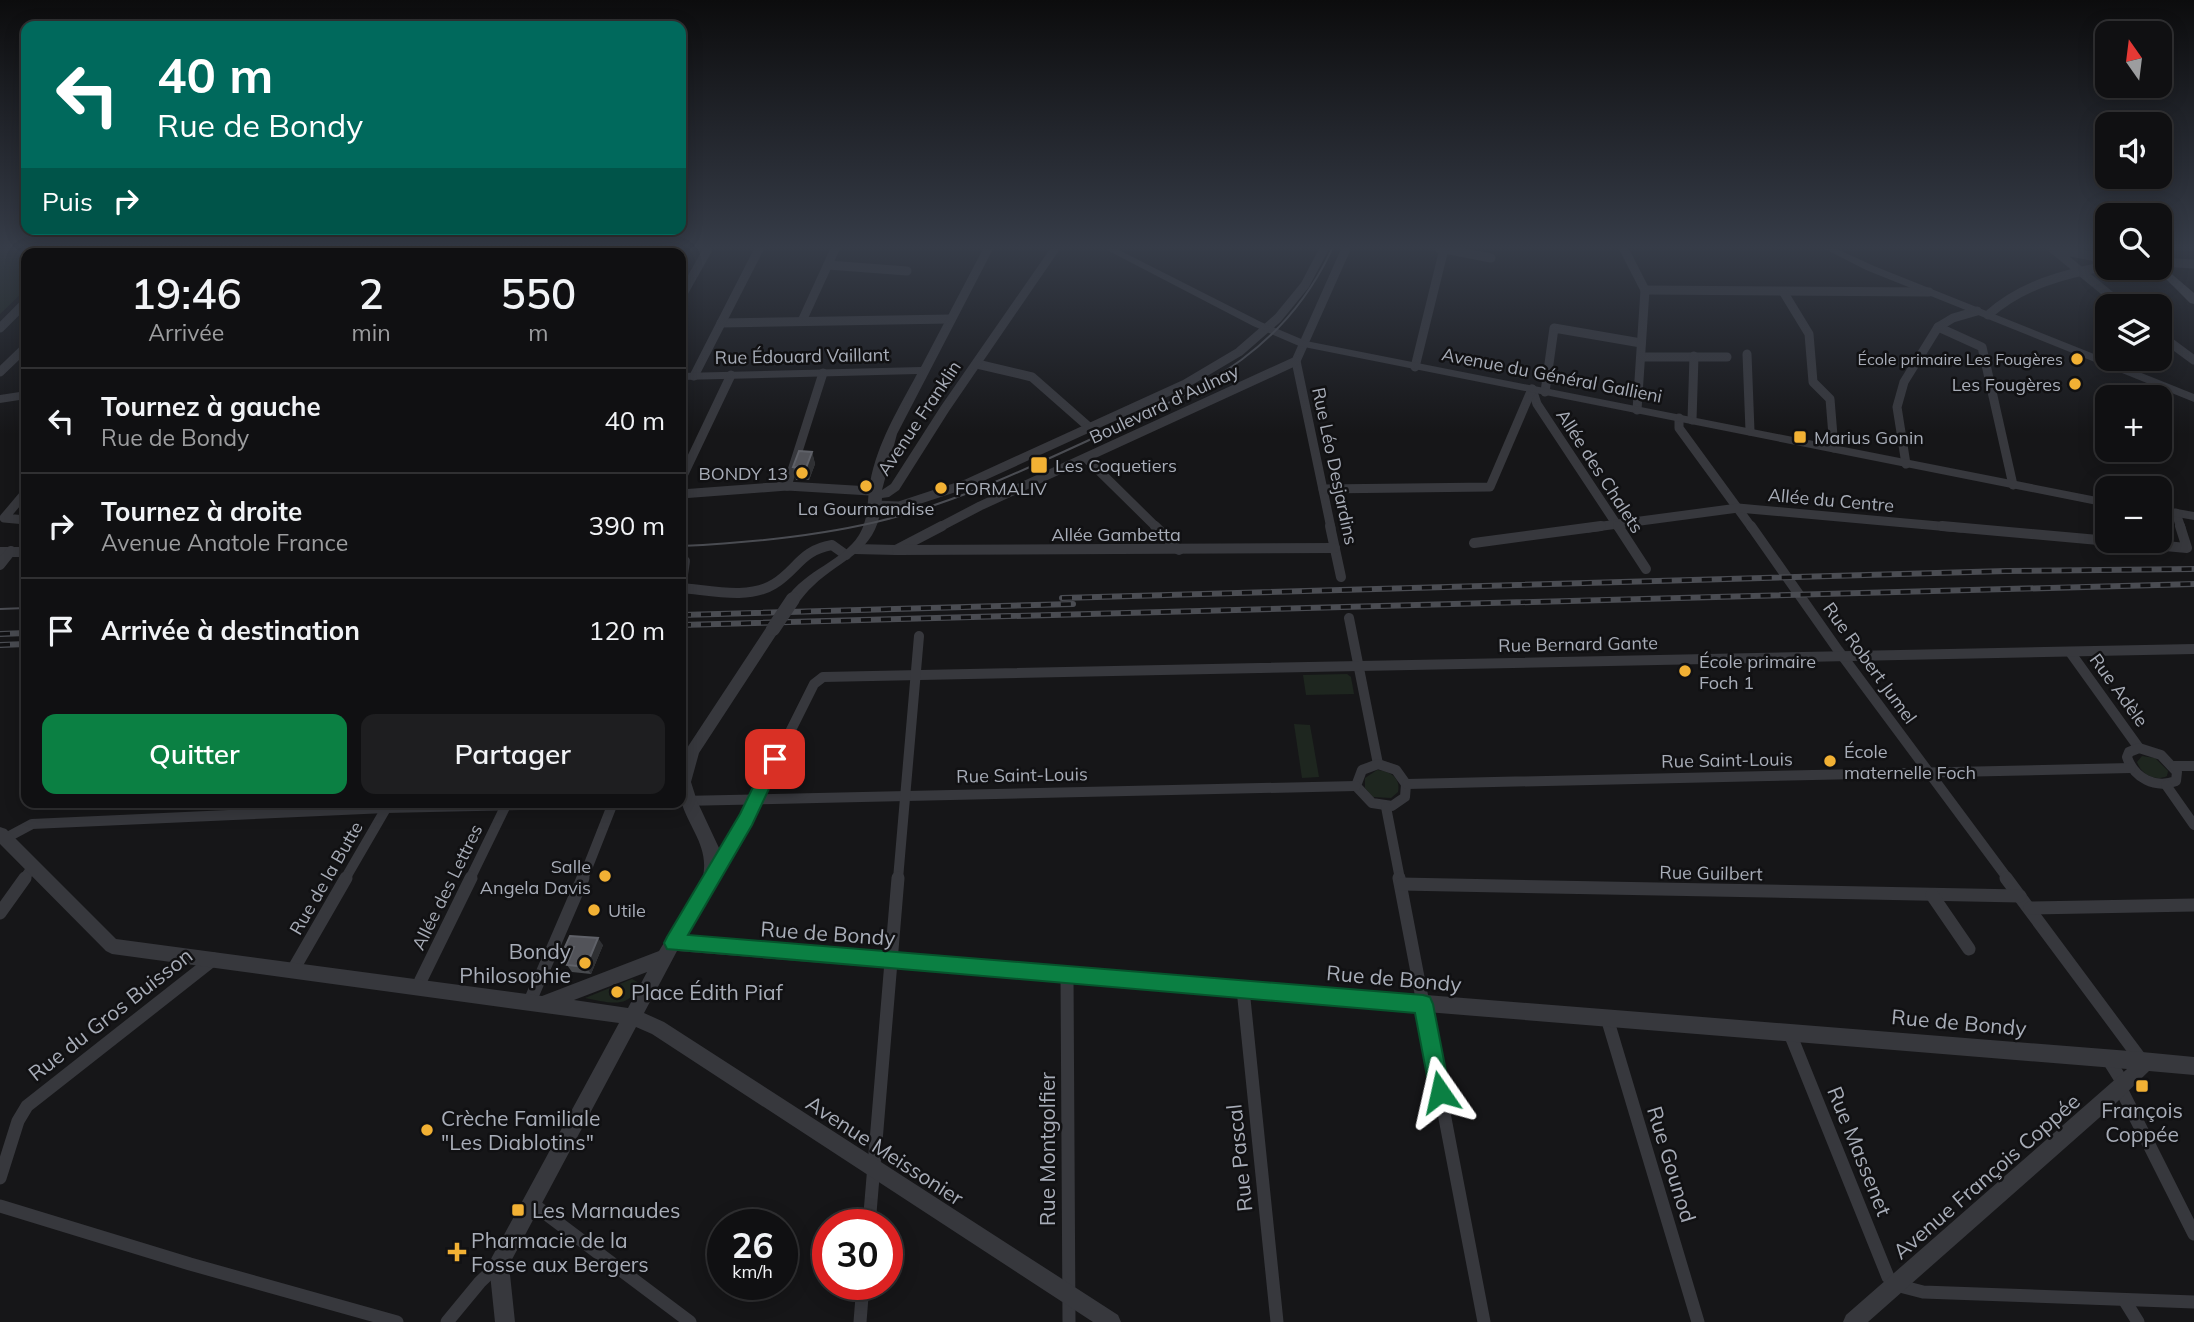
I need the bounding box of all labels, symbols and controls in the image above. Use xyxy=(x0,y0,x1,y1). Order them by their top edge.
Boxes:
north arrow xyxy=(2095,21,2172,98)
map controls xyxy=(2095,21,2172,553)
text: 40 m xyxy=(157,44,273,105)
icon: left xyxy=(42,49,133,140)
text: Rue de Bondy xyxy=(157,105,363,145)
button: sound xyxy=(2095,112,2172,189)
icon: right xyxy=(107,182,145,220)
text: Puis xyxy=(42,185,93,218)
button: search xyxy=(2095,203,2172,280)
text: 19:46 xyxy=(131,267,242,320)
text: 2 xyxy=(358,267,384,320)
text: 550 xyxy=(501,267,576,320)
button: layers xyxy=(2095,294,2172,371)
text: Arrivée xyxy=(148,318,224,347)
text: min xyxy=(351,318,391,347)
text: m xyxy=(528,318,548,347)
street label: Avenue du Général Gallieni xyxy=(1440,342,1664,408)
street label: Rue Édouard Vaillant xyxy=(714,343,890,369)
place label: École primaire Les Fougères xyxy=(1858,349,2063,369)
marker: École primaire Les Fougères xyxy=(2069,351,2085,367)
street label: Avenue Franklin xyxy=(872,356,966,480)
street label: Boulevard d'Aulnay xyxy=(1086,359,1243,449)
place label: Les Fougères xyxy=(1952,373,2061,396)
marker: Les Fougères xyxy=(2067,376,2083,392)
street label: Rue Léo Desjardins xyxy=(1307,385,1363,547)
button: + xyxy=(2095,385,2172,462)
text: Tournez à gauche xyxy=(101,390,321,423)
icon: left xyxy=(42,402,80,440)
text: 40 m xyxy=(604,404,665,437)
street label: Allée des Chalets xyxy=(1551,405,1649,537)
text: Rue de Bondy xyxy=(101,423,249,452)
place label: Marius Gonin xyxy=(1814,426,1924,449)
marker: Marius Gonin xyxy=(1792,429,1808,445)
place label: Les Coquetiers xyxy=(1055,454,1177,477)
marker: Les Coquetiers xyxy=(1029,455,1049,475)
place label: BONDY 13 xyxy=(699,462,788,485)
marker: BONDY 13 xyxy=(794,465,810,481)
button: − xyxy=(2095,476,2172,553)
place label: FORMALIV xyxy=(955,477,1047,500)
marker: La Gourmandise xyxy=(858,478,874,494)
marker: FORMALIV xyxy=(933,480,949,496)
street label: Allée du Centre xyxy=(1767,483,1895,517)
text: Tournez à droite xyxy=(101,495,302,528)
place label: La Gourmandise xyxy=(798,497,934,520)
icon: right xyxy=(42,507,80,545)
text: 390 m xyxy=(589,509,665,542)
street label: Allée Gambetta xyxy=(1051,523,1181,546)
text: Avenue Anatole France xyxy=(101,528,348,557)
street label: Rue Robert Jumel xyxy=(1818,598,1922,728)
icon: arrive xyxy=(42,612,80,650)
text: Arrivée à destination xyxy=(101,614,360,647)
text: 120 m xyxy=(589,614,665,647)
street label: Rue Bernard Gante xyxy=(1498,631,1658,657)
street label: Rue Adèle xyxy=(2085,649,2153,731)
place label: École primaire Foch 1 xyxy=(1699,650,1816,694)
marker: École primaire Foch 1 xyxy=(1677,663,1693,679)
button: Quitter xyxy=(42,714,347,794)
button: Partager xyxy=(361,714,665,794)
pin xyxy=(745,729,805,789)
icon: arrive xyxy=(756,740,794,778)
place label: École maternelle Foch xyxy=(1844,740,1976,784)
street label: Rue Saint-Louis xyxy=(1661,747,1793,773)
marker: École maternelle Foch xyxy=(1822,753,1838,769)
street label: Rue Saint-Louis xyxy=(956,762,1088,788)
street label: Rue de la Butte xyxy=(284,817,368,939)
street label: Allée des Lettres xyxy=(407,820,487,954)
place label: Salle Angela Davis xyxy=(480,855,591,899)
street label: Rue Guilbert xyxy=(1659,861,1763,885)
marker: Salle Angela Davis xyxy=(597,868,613,884)
place label: Utile xyxy=(608,899,646,922)
marker: Utile xyxy=(586,902,602,918)
street label: Rue de Bondy xyxy=(760,915,896,951)
place label: Bondy Philosophie xyxy=(459,938,571,988)
street label: Rue du Gros Buisson xyxy=(23,942,197,1086)
marker: Bondy Philosophie xyxy=(577,955,593,971)
street label: Rue de Bondy xyxy=(1325,959,1463,997)
place label: Place Édith Piaf xyxy=(631,979,784,1005)
marker: Place Édith Piaf xyxy=(609,984,625,1000)
street label: Rue de Bondy xyxy=(1890,1003,2028,1041)
position arrow xyxy=(1403,1055,1477,1129)
street label: Rue Montgolfier xyxy=(1034,1072,1060,1226)
marker: François Coppée xyxy=(2134,1078,2150,1094)
street label: Rue Massenet xyxy=(1822,1082,1898,1220)
street label: Avenue François Coppée xyxy=(1887,1088,2085,1264)
street label: Avenue Meissonier xyxy=(801,1089,969,1211)
place label: François Coppée xyxy=(2101,1097,2183,1147)
street label: Rue Pascal xyxy=(1220,1103,1258,1213)
street label: Rue Gounod xyxy=(1642,1103,1702,1225)
place label: Crèche Familiale "Les Diablotins" xyxy=(441,1105,600,1155)
marker: Crèche Familiale "Les Diablotins" xyxy=(419,1122,435,1138)
place label: Les Marnaudes xyxy=(532,1197,680,1223)
marker: Les Marnaudes xyxy=(510,1202,526,1218)
speed limit sign: 30 xyxy=(812,1209,903,1300)
text: 26 xyxy=(731,1223,774,1267)
place label: Pharmacie de la Fosse aux Bergers xyxy=(471,1227,649,1277)
marker: Pharmacie de la Fosse aux Bergers xyxy=(449,1244,465,1260)
text: km/h xyxy=(732,1260,773,1283)

